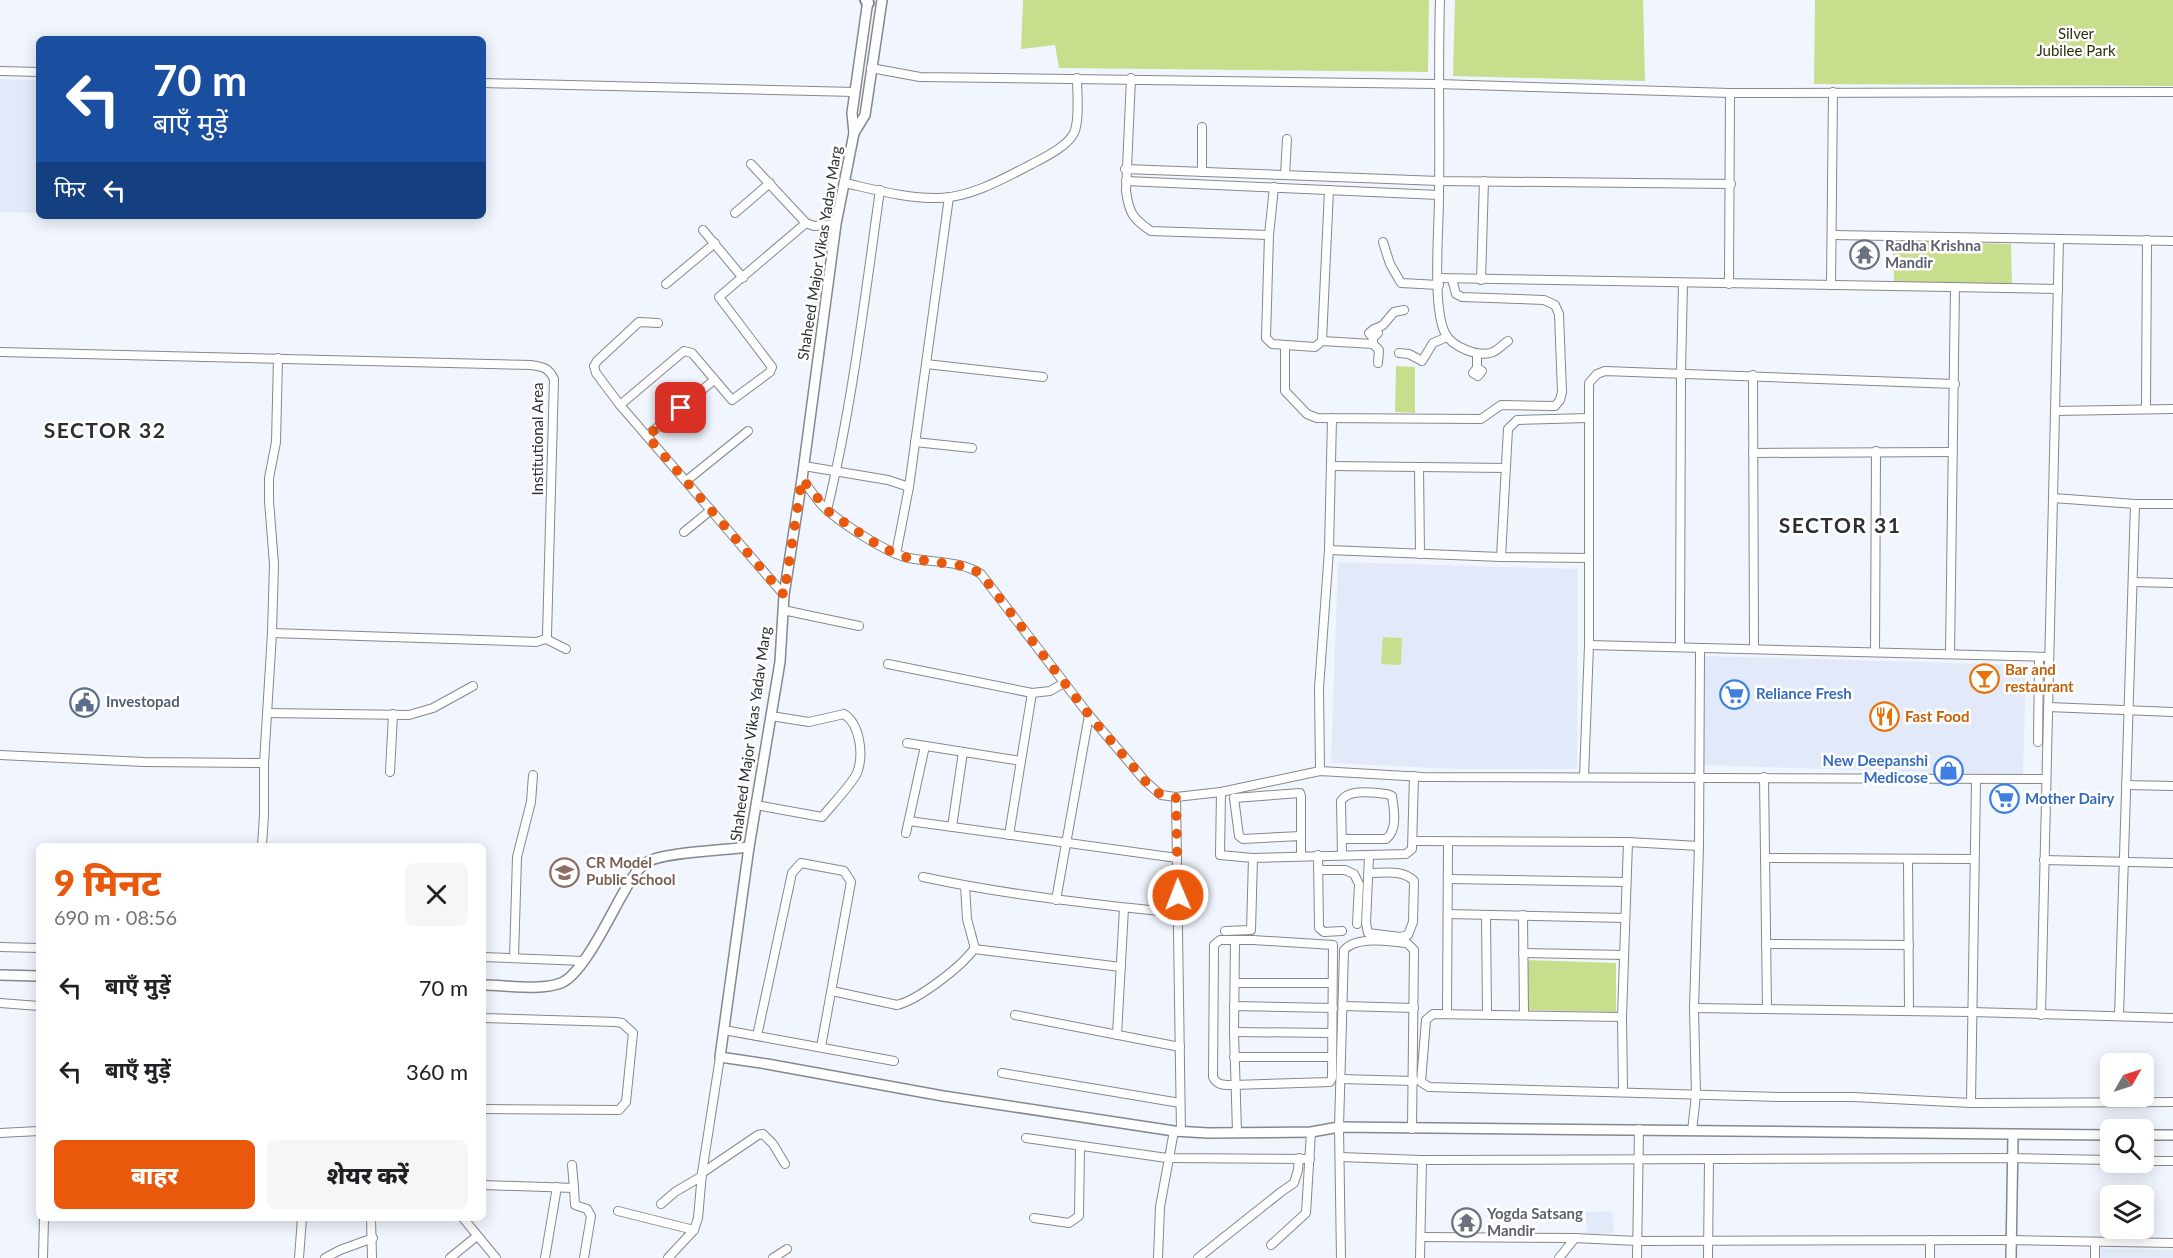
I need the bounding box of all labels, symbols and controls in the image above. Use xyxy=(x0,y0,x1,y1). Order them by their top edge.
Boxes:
park label: Silver Jubilee Park xyxy=(2036,24,2116,59)
text: 70 m xyxy=(153,55,247,105)
icon: left xyxy=(54,60,132,138)
text: बाएँ मुड़ें xyxy=(153,106,228,139)
street label: Shaheed Major Vikas Yadav Marg xyxy=(793,144,845,361)
icon: left xyxy=(98,174,131,207)
text: फिर xyxy=(54,175,86,202)
place label: Radha Krishna Mandir xyxy=(1885,236,1981,271)
temple icon: Radha Krishna Mandir xyxy=(1848,239,1880,271)
street label: Institutional Area xyxy=(528,382,546,496)
pin xyxy=(655,382,706,433)
icon: arrive xyxy=(664,391,697,424)
district label: SECTOR 32 xyxy=(44,417,166,442)
district label: SECTOR 31 xyxy=(1779,512,1901,537)
street label: Shaheed Major Vikas Yadav Marg xyxy=(726,625,774,843)
place label: Bar and restaurant xyxy=(2005,660,2074,695)
bar icon: Bar and restaurant xyxy=(1968,663,2000,695)
supermarket icon: Reliance Fresh xyxy=(1719,678,1751,710)
place label: Reliance Fresh xyxy=(1756,684,1852,702)
public building icon: Investopad xyxy=(69,686,101,718)
place label: Investopad xyxy=(106,692,180,710)
restaurant icon: Fast Food xyxy=(1868,701,1900,733)
place label: Fast Food xyxy=(1905,707,1969,725)
place label: New Deepanshi Medicose xyxy=(1823,751,1928,786)
shop icon: New Deepanshi Medicose xyxy=(1933,754,1965,786)
supermarket icon: Mother Dairy xyxy=(1988,783,2020,815)
place label: Mother Dairy xyxy=(2025,789,2115,807)
place label: CR Model Public School xyxy=(586,853,676,888)
school or university icon: CR Model Public School xyxy=(549,856,581,888)
text: 9 मिनट xyxy=(54,860,161,904)
button: close xyxy=(405,863,468,926)
position arrow xyxy=(1146,863,1210,927)
text: 690 m · 08:56 xyxy=(54,905,177,929)
icon: left xyxy=(54,971,87,1004)
text: बाएँ मुड़ें xyxy=(105,972,171,999)
text: 70 m xyxy=(419,974,468,1001)
north arrow xyxy=(2100,1053,2154,1107)
map controls xyxy=(2100,1053,2154,1239)
icon: left xyxy=(54,1055,87,1088)
text: बाएँ मुड़ें xyxy=(105,1056,171,1083)
text: 360 m xyxy=(406,1058,468,1085)
button: search xyxy=(2100,1119,2154,1173)
button: बाहर xyxy=(54,1140,255,1209)
button: शेयर करें xyxy=(267,1140,468,1209)
button: layers xyxy=(2100,1185,2154,1239)
place label: Yogda Satsang Mandir xyxy=(1486,1204,1583,1239)
temple icon: Yogda Satsang Mandir xyxy=(1450,1207,1482,1239)

